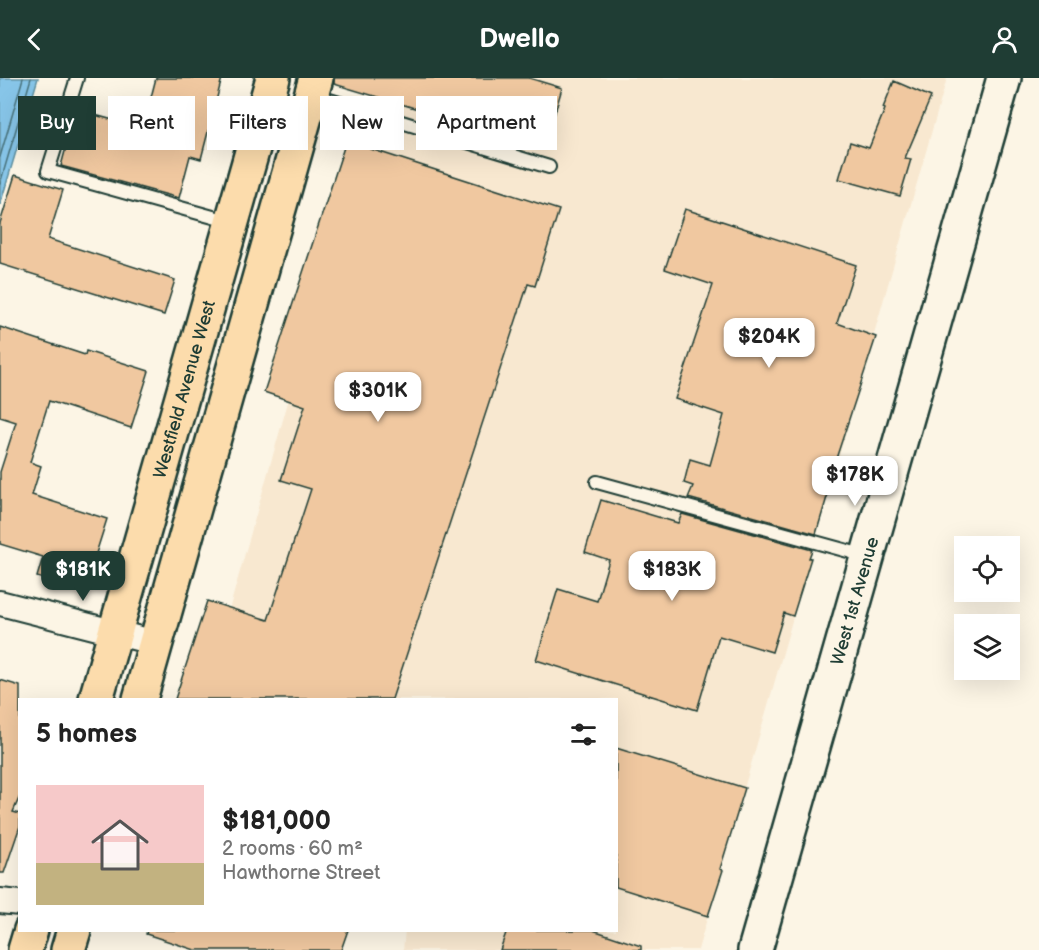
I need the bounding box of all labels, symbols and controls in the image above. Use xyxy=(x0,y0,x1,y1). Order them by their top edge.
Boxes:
icon: back xyxy=(18,23,51,56)
text: Dwello xyxy=(479,23,560,55)
icon: person xyxy=(988,23,1021,56)
chip: Buy xyxy=(18,96,96,150)
chip: Rent xyxy=(108,96,195,150)
chip: Filters xyxy=(207,96,308,150)
chip: New xyxy=(320,96,404,150)
chip: Apartment xyxy=(416,96,557,150)
street label: Westfield Avenue West xyxy=(149,298,220,481)
pin: $204K xyxy=(727,318,811,369)
text: $204K xyxy=(738,325,800,349)
pin: $301K xyxy=(336,372,420,423)
text: $301K xyxy=(348,379,408,403)
pin: $178K xyxy=(813,456,897,507)
text: $178K xyxy=(826,463,884,487)
street label: West 1st Avenue xyxy=(827,534,883,668)
map controls xyxy=(954,536,1020,680)
button: locate xyxy=(954,536,1020,602)
pin: $181K xyxy=(41,551,125,602)
pin: $183K xyxy=(630,551,714,602)
text: $181K xyxy=(55,558,111,582)
text: $183K xyxy=(643,558,701,582)
button: layers xyxy=(954,614,1020,680)
icon: filters xyxy=(567,718,600,751)
text: 5 homes xyxy=(36,719,137,750)
text: $181,000 xyxy=(222,806,331,837)
icon: home xyxy=(84,809,156,881)
text: 2 rooms · 60 m² xyxy=(222,837,363,861)
text: Hawthorne Street xyxy=(222,861,380,885)

